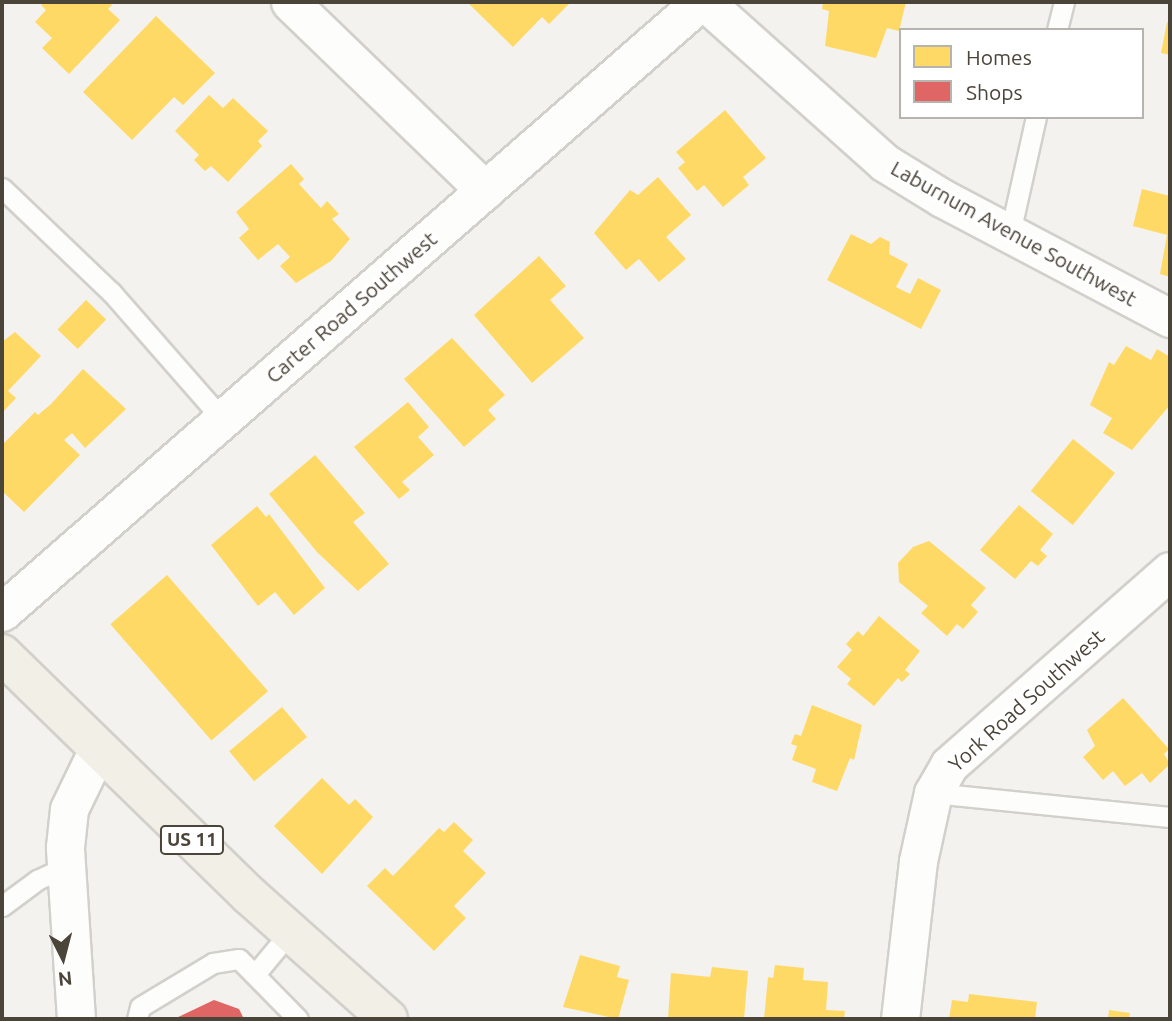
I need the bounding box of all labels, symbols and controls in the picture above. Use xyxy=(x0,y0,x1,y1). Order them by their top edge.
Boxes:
legend xyxy=(899,28,1144,119)
text: Homes xyxy=(966,45,1032,69)
text: Shops xyxy=(966,80,1023,104)
street label: Laburnum Avenue Southwest xyxy=(887,155,1141,311)
street label: Carter Road Southwest xyxy=(260,226,442,388)
street label: York Road Southwest xyxy=(943,623,1109,777)
road number: US 11 xyxy=(159,824,225,856)
north arrow xyxy=(28,923,98,993)
text: N xyxy=(57,967,73,991)

